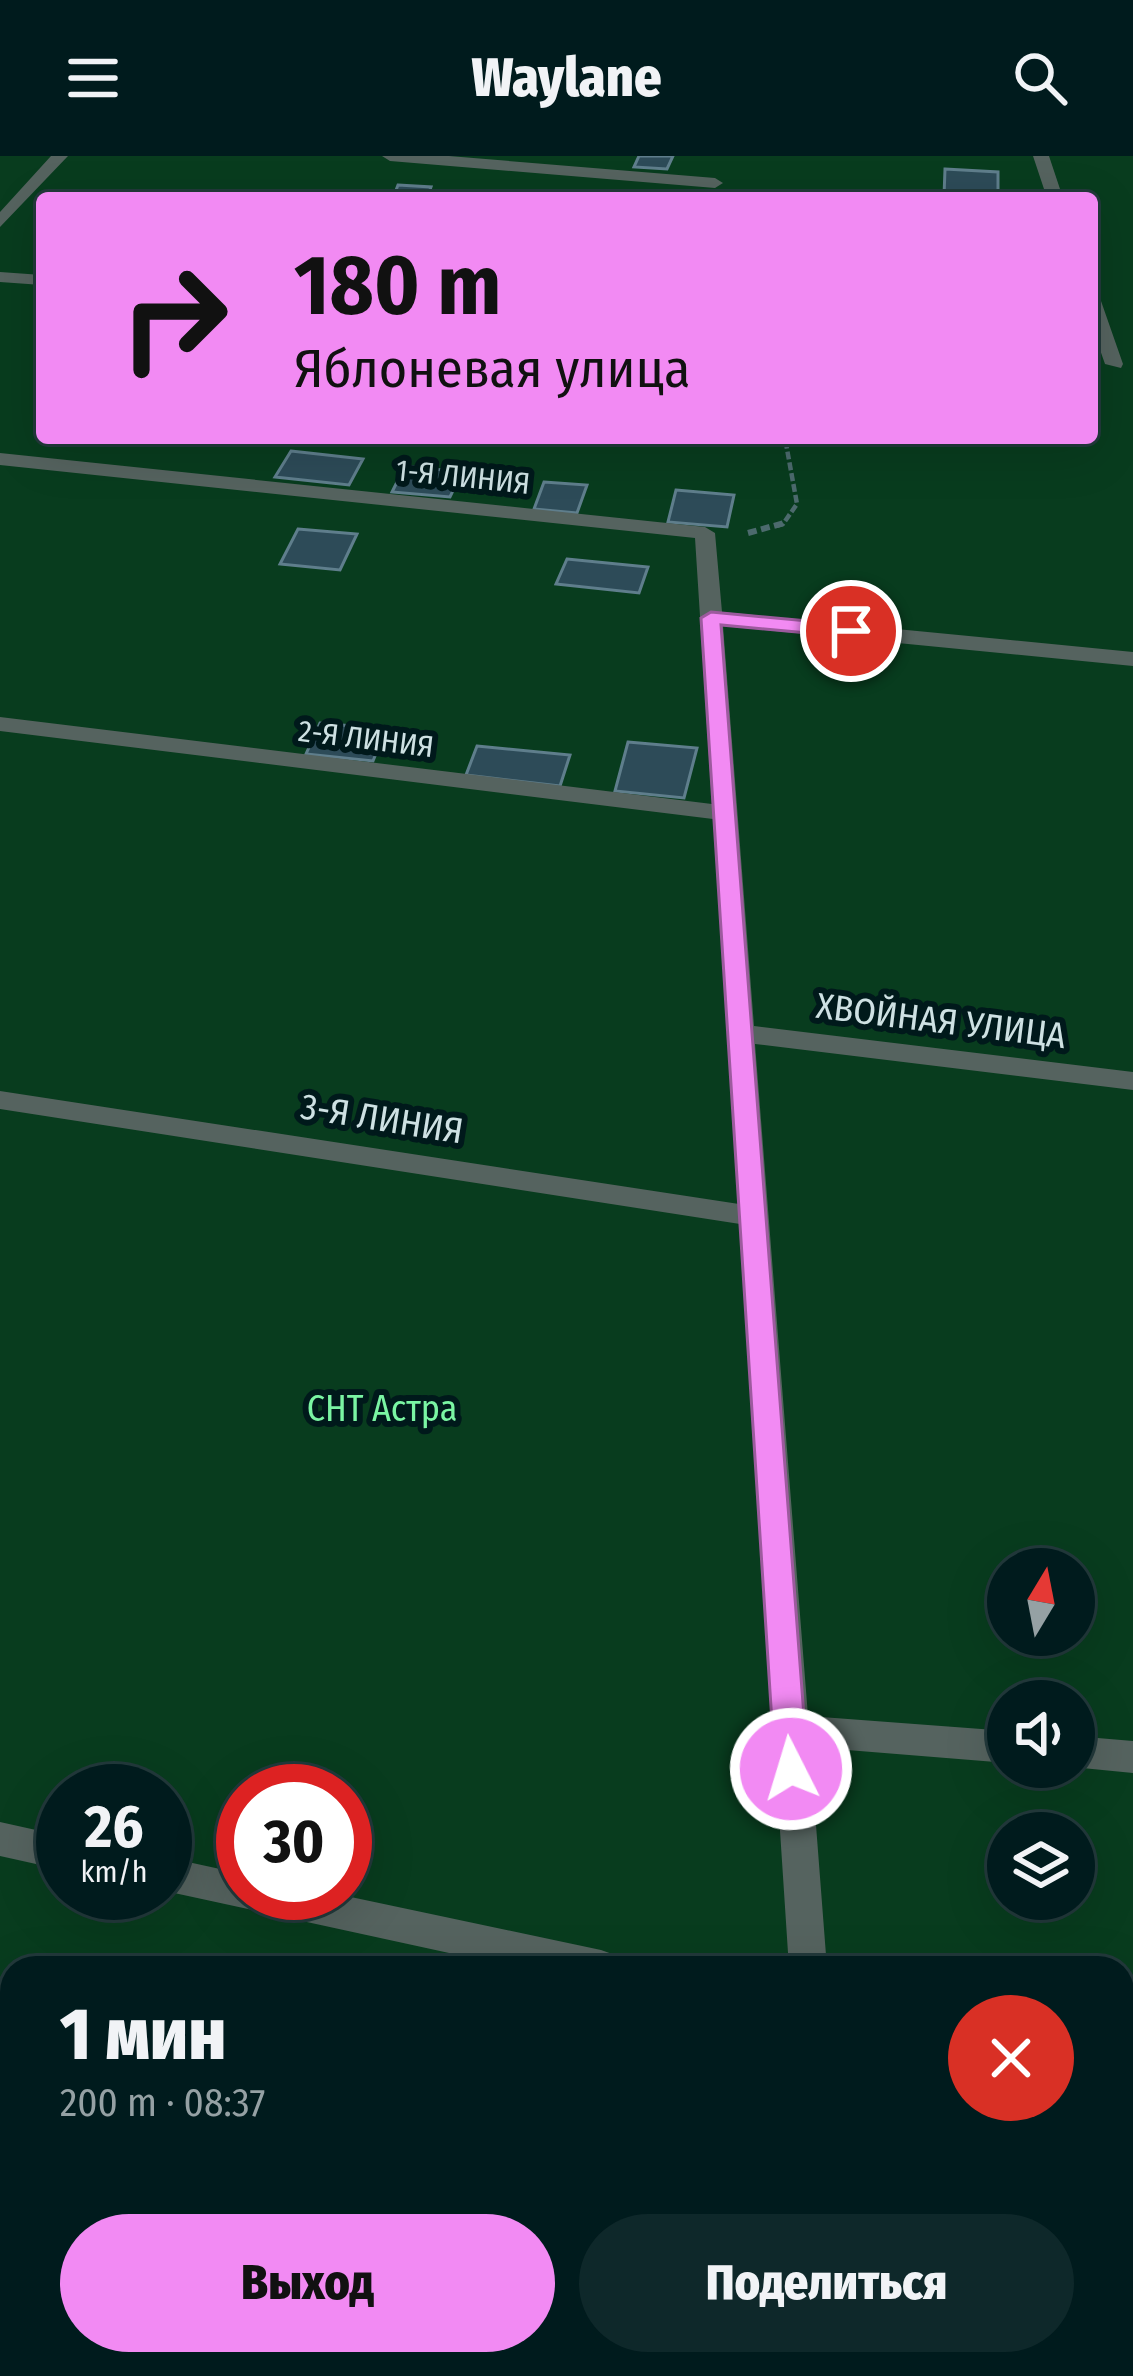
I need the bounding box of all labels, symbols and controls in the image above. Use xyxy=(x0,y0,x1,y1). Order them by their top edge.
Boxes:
icon: menu xyxy=(60,45,126,111)
icon: search xyxy=(1007,45,1073,111)
text: Waylane xyxy=(471,46,662,110)
text: 180 m xyxy=(294,235,501,336)
icon: right xyxy=(96,240,252,396)
text: Яблоневая улица xyxy=(294,337,691,401)
street label: 1-Я ЛИНИЯ xyxy=(394,452,532,502)
pin xyxy=(800,580,902,682)
icon: arrive xyxy=(818,598,884,664)
street label: 2-Я ЛИНИЯ xyxy=(296,713,436,765)
street label: ХВОЙНАЯ УЛИЦА xyxy=(814,984,1068,1058)
street label: 3-Я ЛИНИЯ xyxy=(298,1084,466,1154)
park label: СНТ Астра xyxy=(307,1387,457,1431)
north arrow xyxy=(987,1548,1095,1656)
map controls xyxy=(987,1548,1095,1920)
button: sound xyxy=(987,1680,1095,1788)
position arrow xyxy=(728,1706,854,1832)
speed limit sign: 30 xyxy=(216,1764,372,1920)
text: 26 xyxy=(84,1791,144,1863)
button: layers xyxy=(987,1812,1095,1920)
text: km/h xyxy=(81,1854,147,1890)
text: 1 мин xyxy=(60,1992,226,2078)
button: close xyxy=(948,1995,1074,2121)
text: 200 m · 08:37 xyxy=(60,2080,265,2126)
button: Выход xyxy=(60,2214,555,2352)
button: Поделиться xyxy=(579,2214,1074,2352)

